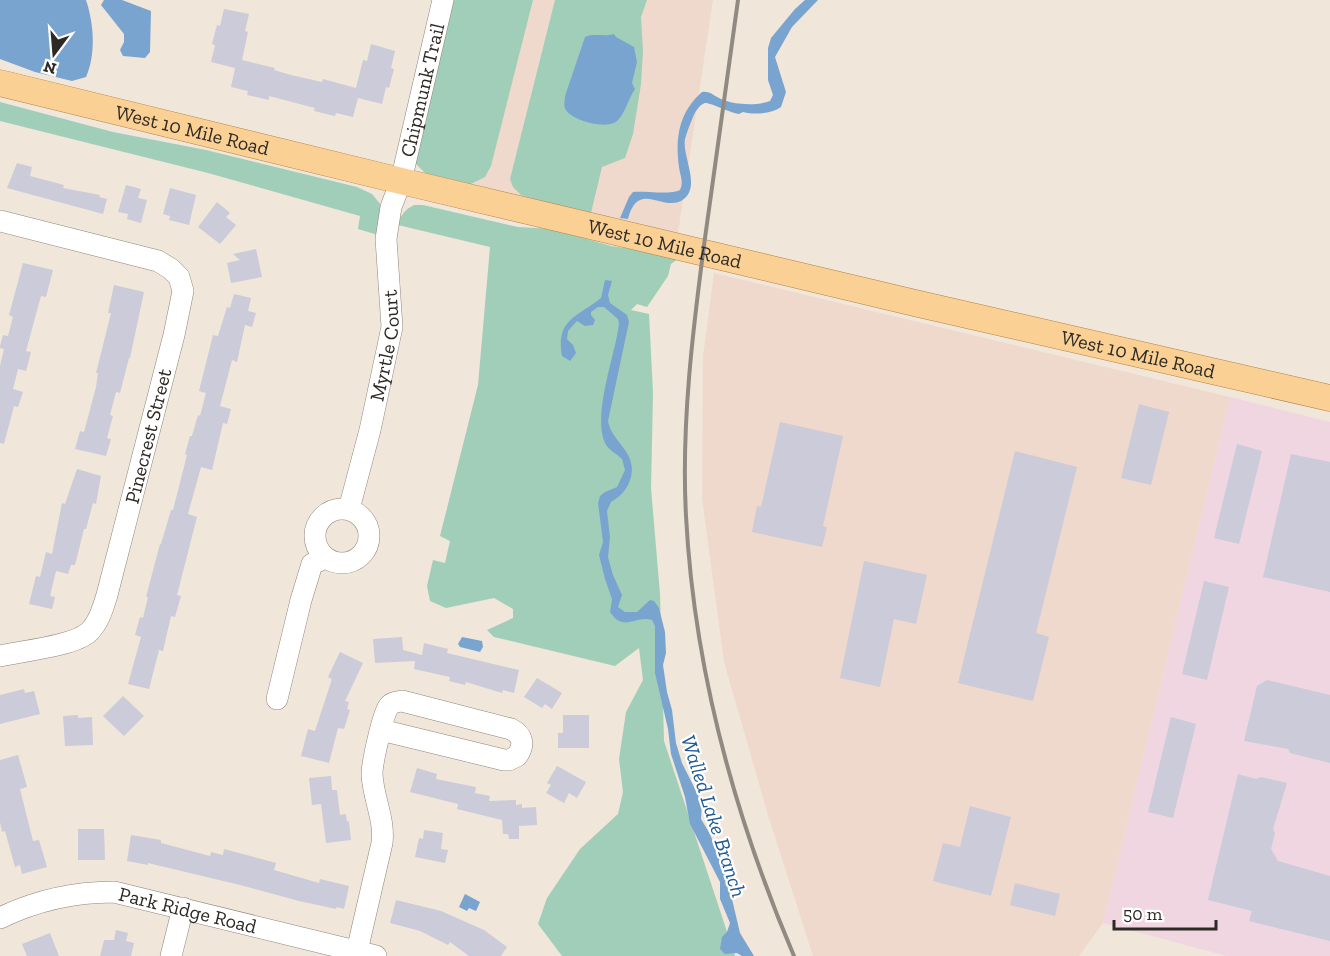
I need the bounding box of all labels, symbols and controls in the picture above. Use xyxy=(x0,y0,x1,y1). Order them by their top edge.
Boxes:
street label: Chipmunk Trail xyxy=(395,21,449,159)
north arrow xyxy=(24,24,84,84)
text: N xyxy=(42,57,58,79)
street label: West 10 Mile Road xyxy=(113,100,272,160)
street label: West 10 Mile Road xyxy=(586,214,744,273)
street label: Myrtle Court xyxy=(365,288,404,403)
street label: West 10 Mile Road xyxy=(1059,325,1217,383)
street label: Pinecrest Street xyxy=(120,365,177,506)
water label: Walled Lake Branch xyxy=(676,732,752,900)
street label: Park Ridge Road xyxy=(116,882,259,938)
scale bar xyxy=(1114,893,1216,931)
text: 50 m xyxy=(1123,903,1163,925)

